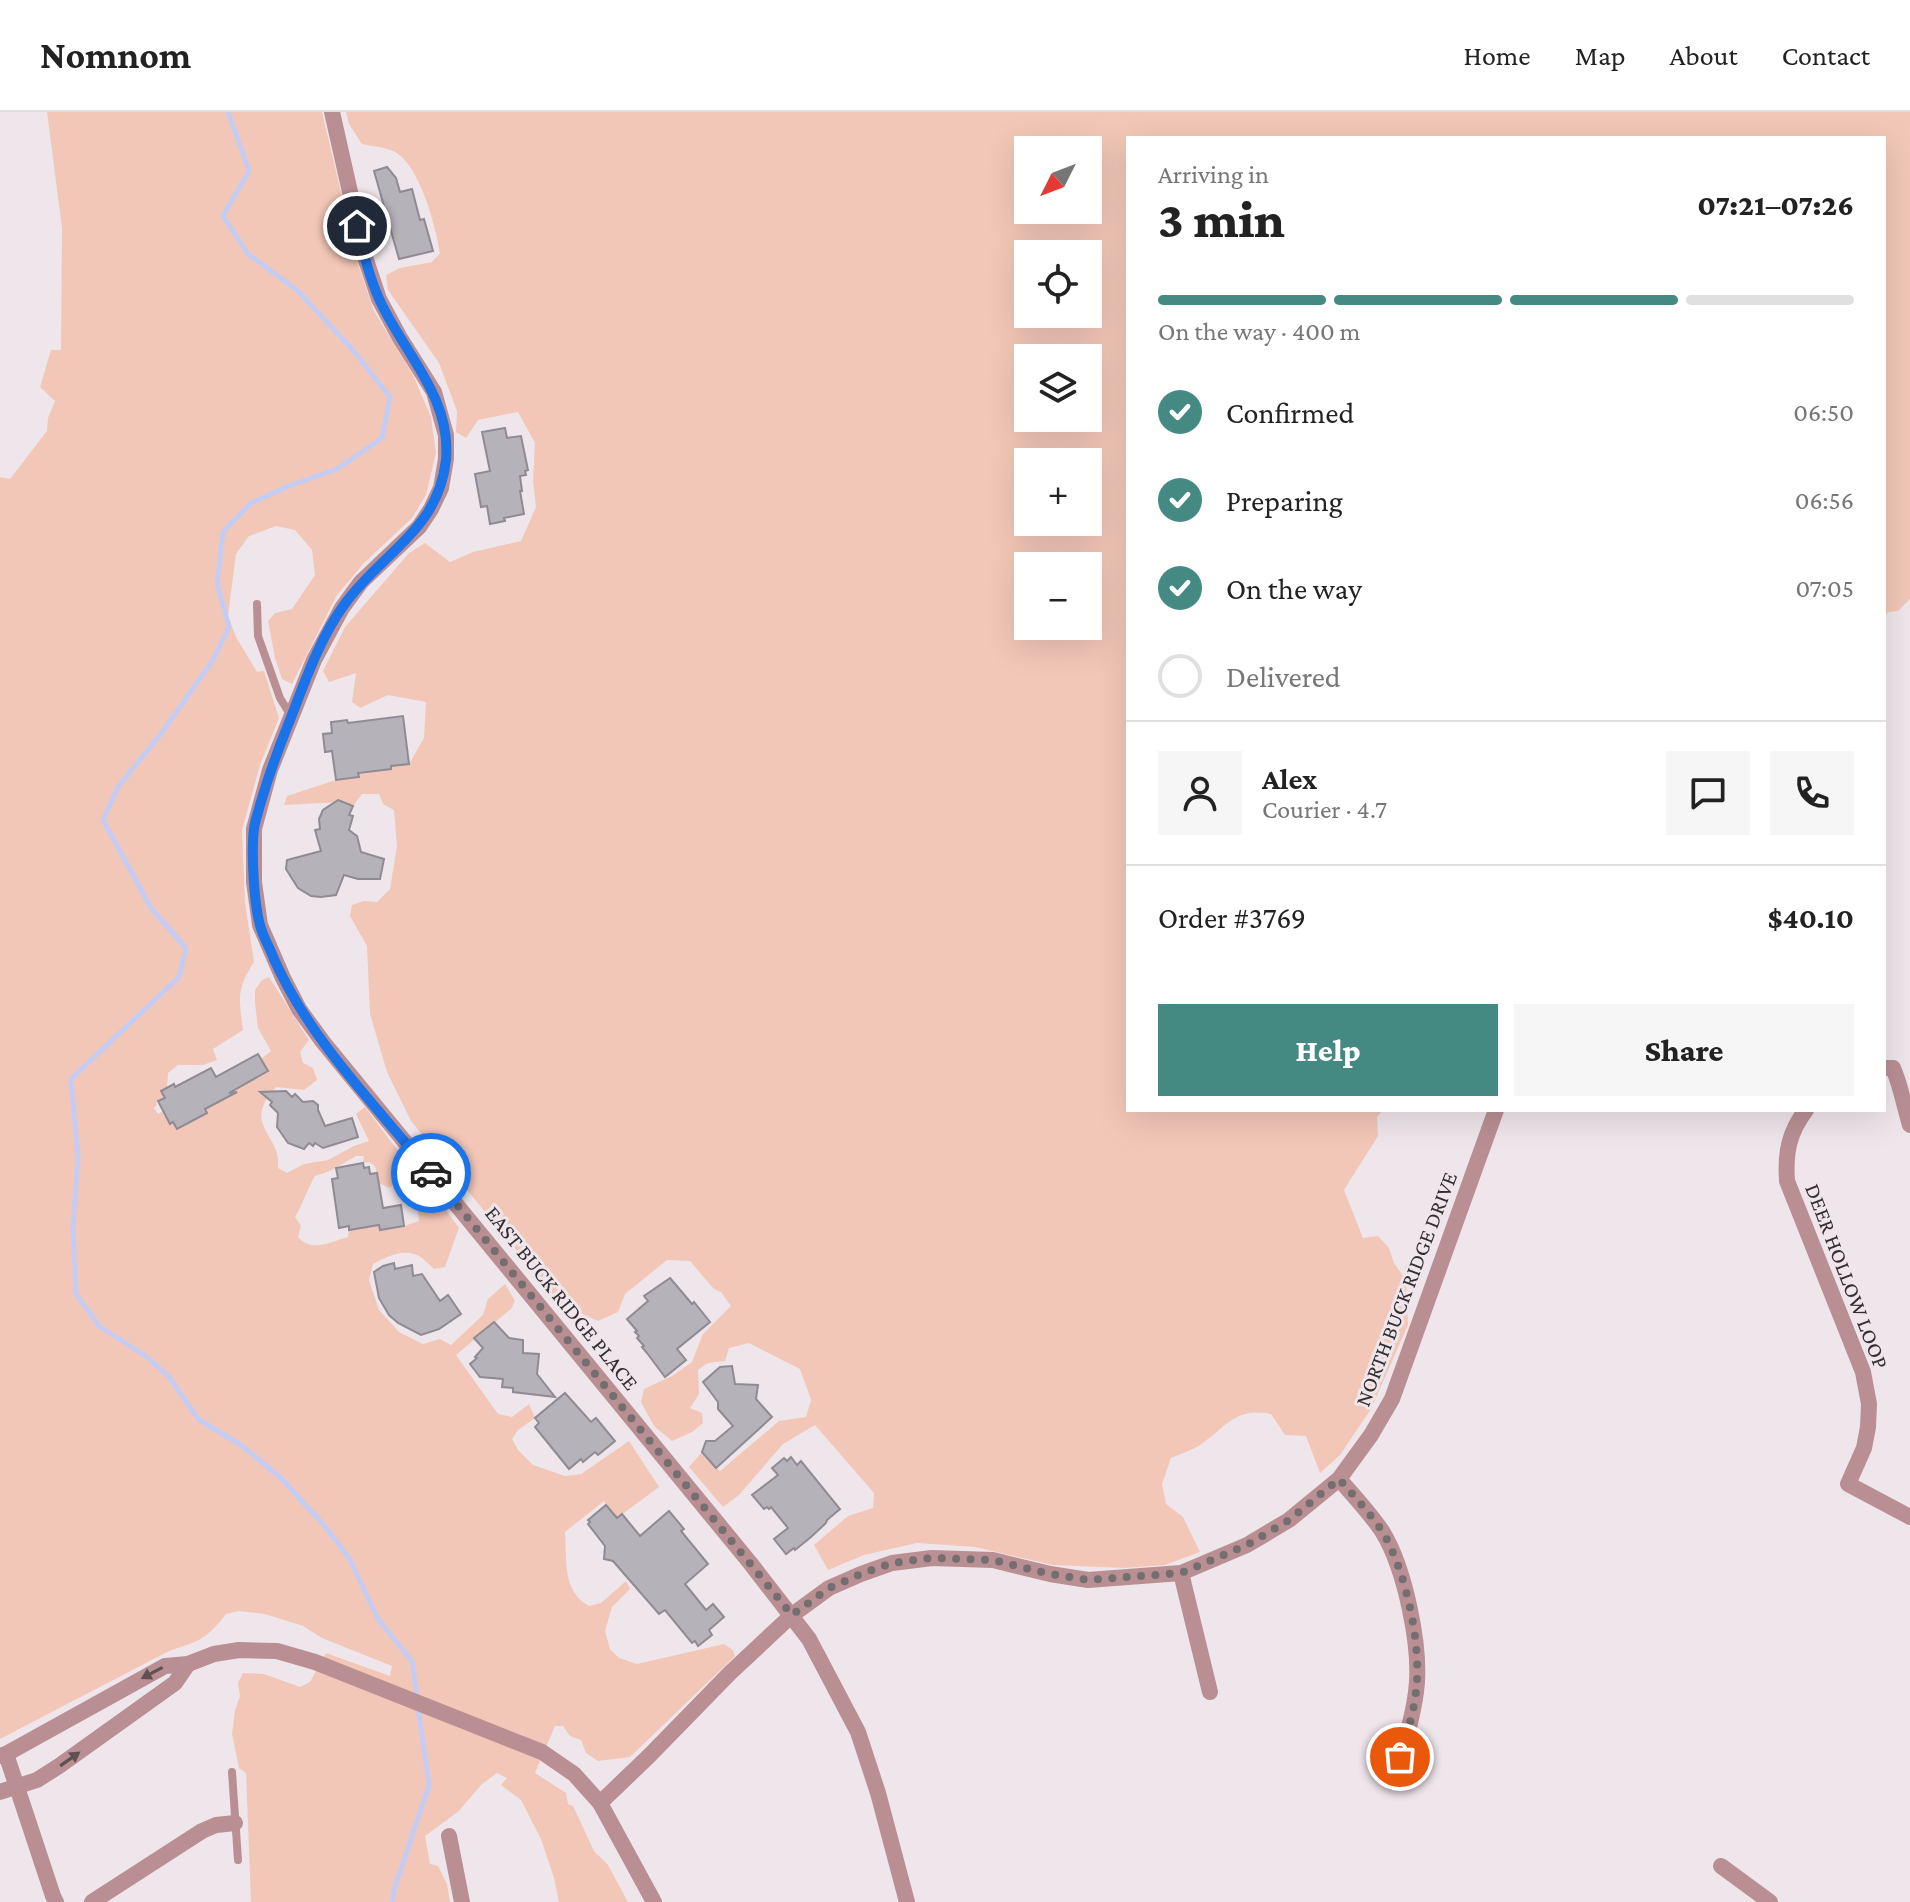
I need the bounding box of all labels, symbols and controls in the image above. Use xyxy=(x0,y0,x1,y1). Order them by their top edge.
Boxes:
text: Nomnom xyxy=(40,34,191,76)
text: Home xyxy=(1464,40,1531,71)
text: Map xyxy=(1575,40,1626,71)
text: About xyxy=(1670,40,1738,71)
text: Contact xyxy=(1782,40,1870,71)
north arrow xyxy=(1014,136,1102,224)
map controls xyxy=(1014,136,1102,640)
text: Arriving in xyxy=(1158,160,1269,189)
text: 07:21–07:26 xyxy=(1697,188,1854,221)
text: 3 min xyxy=(1158,190,1285,248)
pin xyxy=(323,192,391,260)
icon: home xyxy=(335,204,379,248)
button: locate xyxy=(1014,240,1102,328)
text: On the way · 400 m xyxy=(1158,317,1360,346)
button: layers xyxy=(1014,344,1102,432)
icon: check xyxy=(1158,390,1202,434)
text: Confirmed xyxy=(1226,396,1354,429)
text: 06:50 xyxy=(1793,398,1854,427)
button: + xyxy=(1014,448,1102,536)
icon: check xyxy=(1158,478,1202,522)
text: Preparing xyxy=(1226,484,1343,517)
text: 06:56 xyxy=(1795,486,1854,515)
button: − xyxy=(1014,552,1102,640)
icon: check xyxy=(1158,566,1202,610)
text: On the way xyxy=(1226,572,1362,605)
text: 07:05 xyxy=(1795,574,1854,603)
text: Delivered xyxy=(1226,660,1341,693)
button: person xyxy=(1158,751,1242,835)
button: chat xyxy=(1666,751,1750,835)
button: phone xyxy=(1770,751,1854,835)
text: Alex xyxy=(1262,762,1317,795)
text: Courier · 4.7 xyxy=(1262,795,1387,824)
text: Order #3769 xyxy=(1158,901,1306,934)
text: $40.10 xyxy=(1768,901,1854,934)
button: Help xyxy=(1158,1004,1498,1096)
button: Share xyxy=(1514,1004,1854,1096)
courier xyxy=(391,1133,471,1213)
icon: car xyxy=(409,1151,453,1195)
street label: NORTH BUCK RIDGE DRIVE xyxy=(1350,1168,1462,1410)
street label: DEER HOLLOW LOOP xyxy=(1800,1180,1894,1372)
street label: EAST BUCK RIDGE PLACE xyxy=(480,1201,644,1395)
one-way arrow xyxy=(140,1667,163,1680)
pin xyxy=(1366,1723,1434,1791)
icon: bag xyxy=(1378,1735,1422,1779)
one-way arrow xyxy=(59,1752,80,1767)

